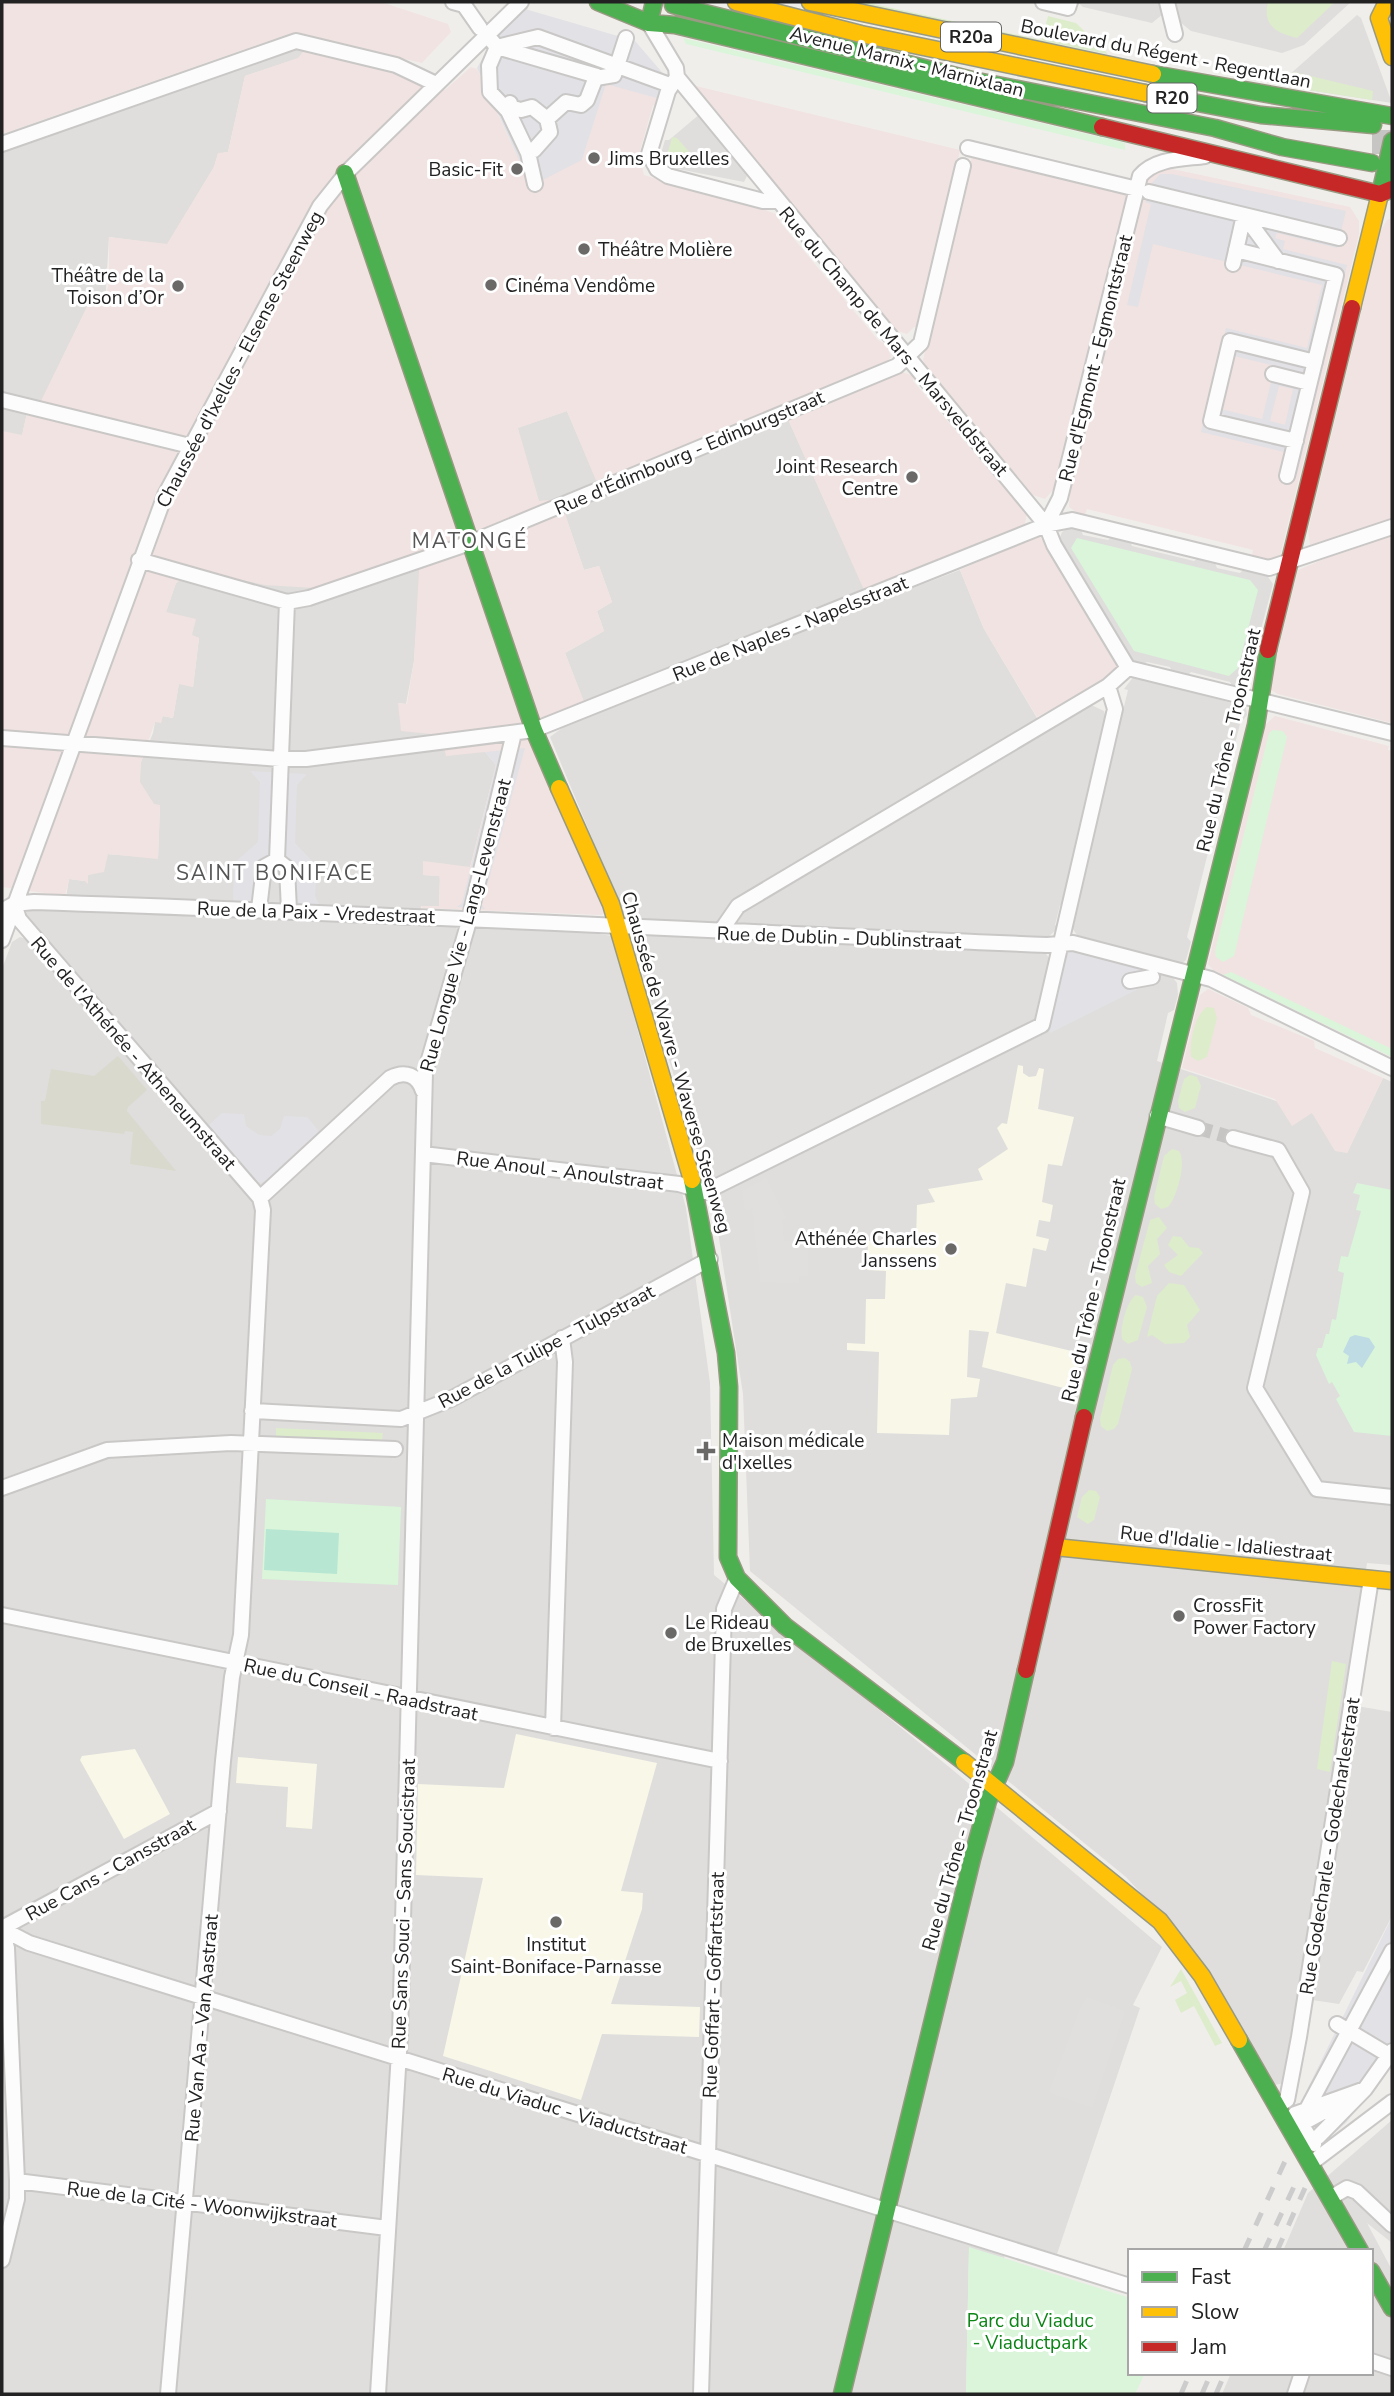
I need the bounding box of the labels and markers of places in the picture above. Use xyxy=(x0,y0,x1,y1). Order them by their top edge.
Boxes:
place label: Jims Bruxelles xyxy=(607,146,729,172)
marker: Jims Bruxelles xyxy=(586,150,602,166)
place label: Basic-Fit xyxy=(428,157,503,183)
marker: Basic-Fit xyxy=(509,161,525,177)
place label: Théâtre Molière xyxy=(598,237,732,263)
marker: Théâtre Molière xyxy=(576,241,592,257)
place label: Théâtre de la Toison d’Or xyxy=(52,263,164,311)
place label: Cinéma Vendôme xyxy=(505,273,655,299)
marker: Cinéma Vendôme xyxy=(483,277,499,293)
marker: Théâtre de la Toison d’Or xyxy=(170,278,186,294)
place label: Joint Research Centre xyxy=(775,454,898,502)
marker: Joint Research Centre xyxy=(904,469,920,485)
place label: Athénée Charles Janssens xyxy=(795,1226,937,1274)
marker: Athénée Charles Janssens xyxy=(943,1241,959,1257)
place label: Maison médicale d'Ixelles xyxy=(722,1428,864,1476)
marker: Maison médicale d'Ixelles xyxy=(696,1441,716,1461)
place label: CrossFit Power Factory xyxy=(1193,1593,1316,1641)
marker: CrossFit Power Factory xyxy=(1171,1608,1187,1624)
place label: Le Rideau de Bruxelles xyxy=(685,1610,792,1658)
marker: Le Rideau de Bruxelles xyxy=(663,1625,679,1641)
marker: Institut Saint-Boniface-Parnasse xyxy=(548,1914,564,1930)
place label: Institut Saint-Boniface-Parnasse xyxy=(450,1932,662,1980)

